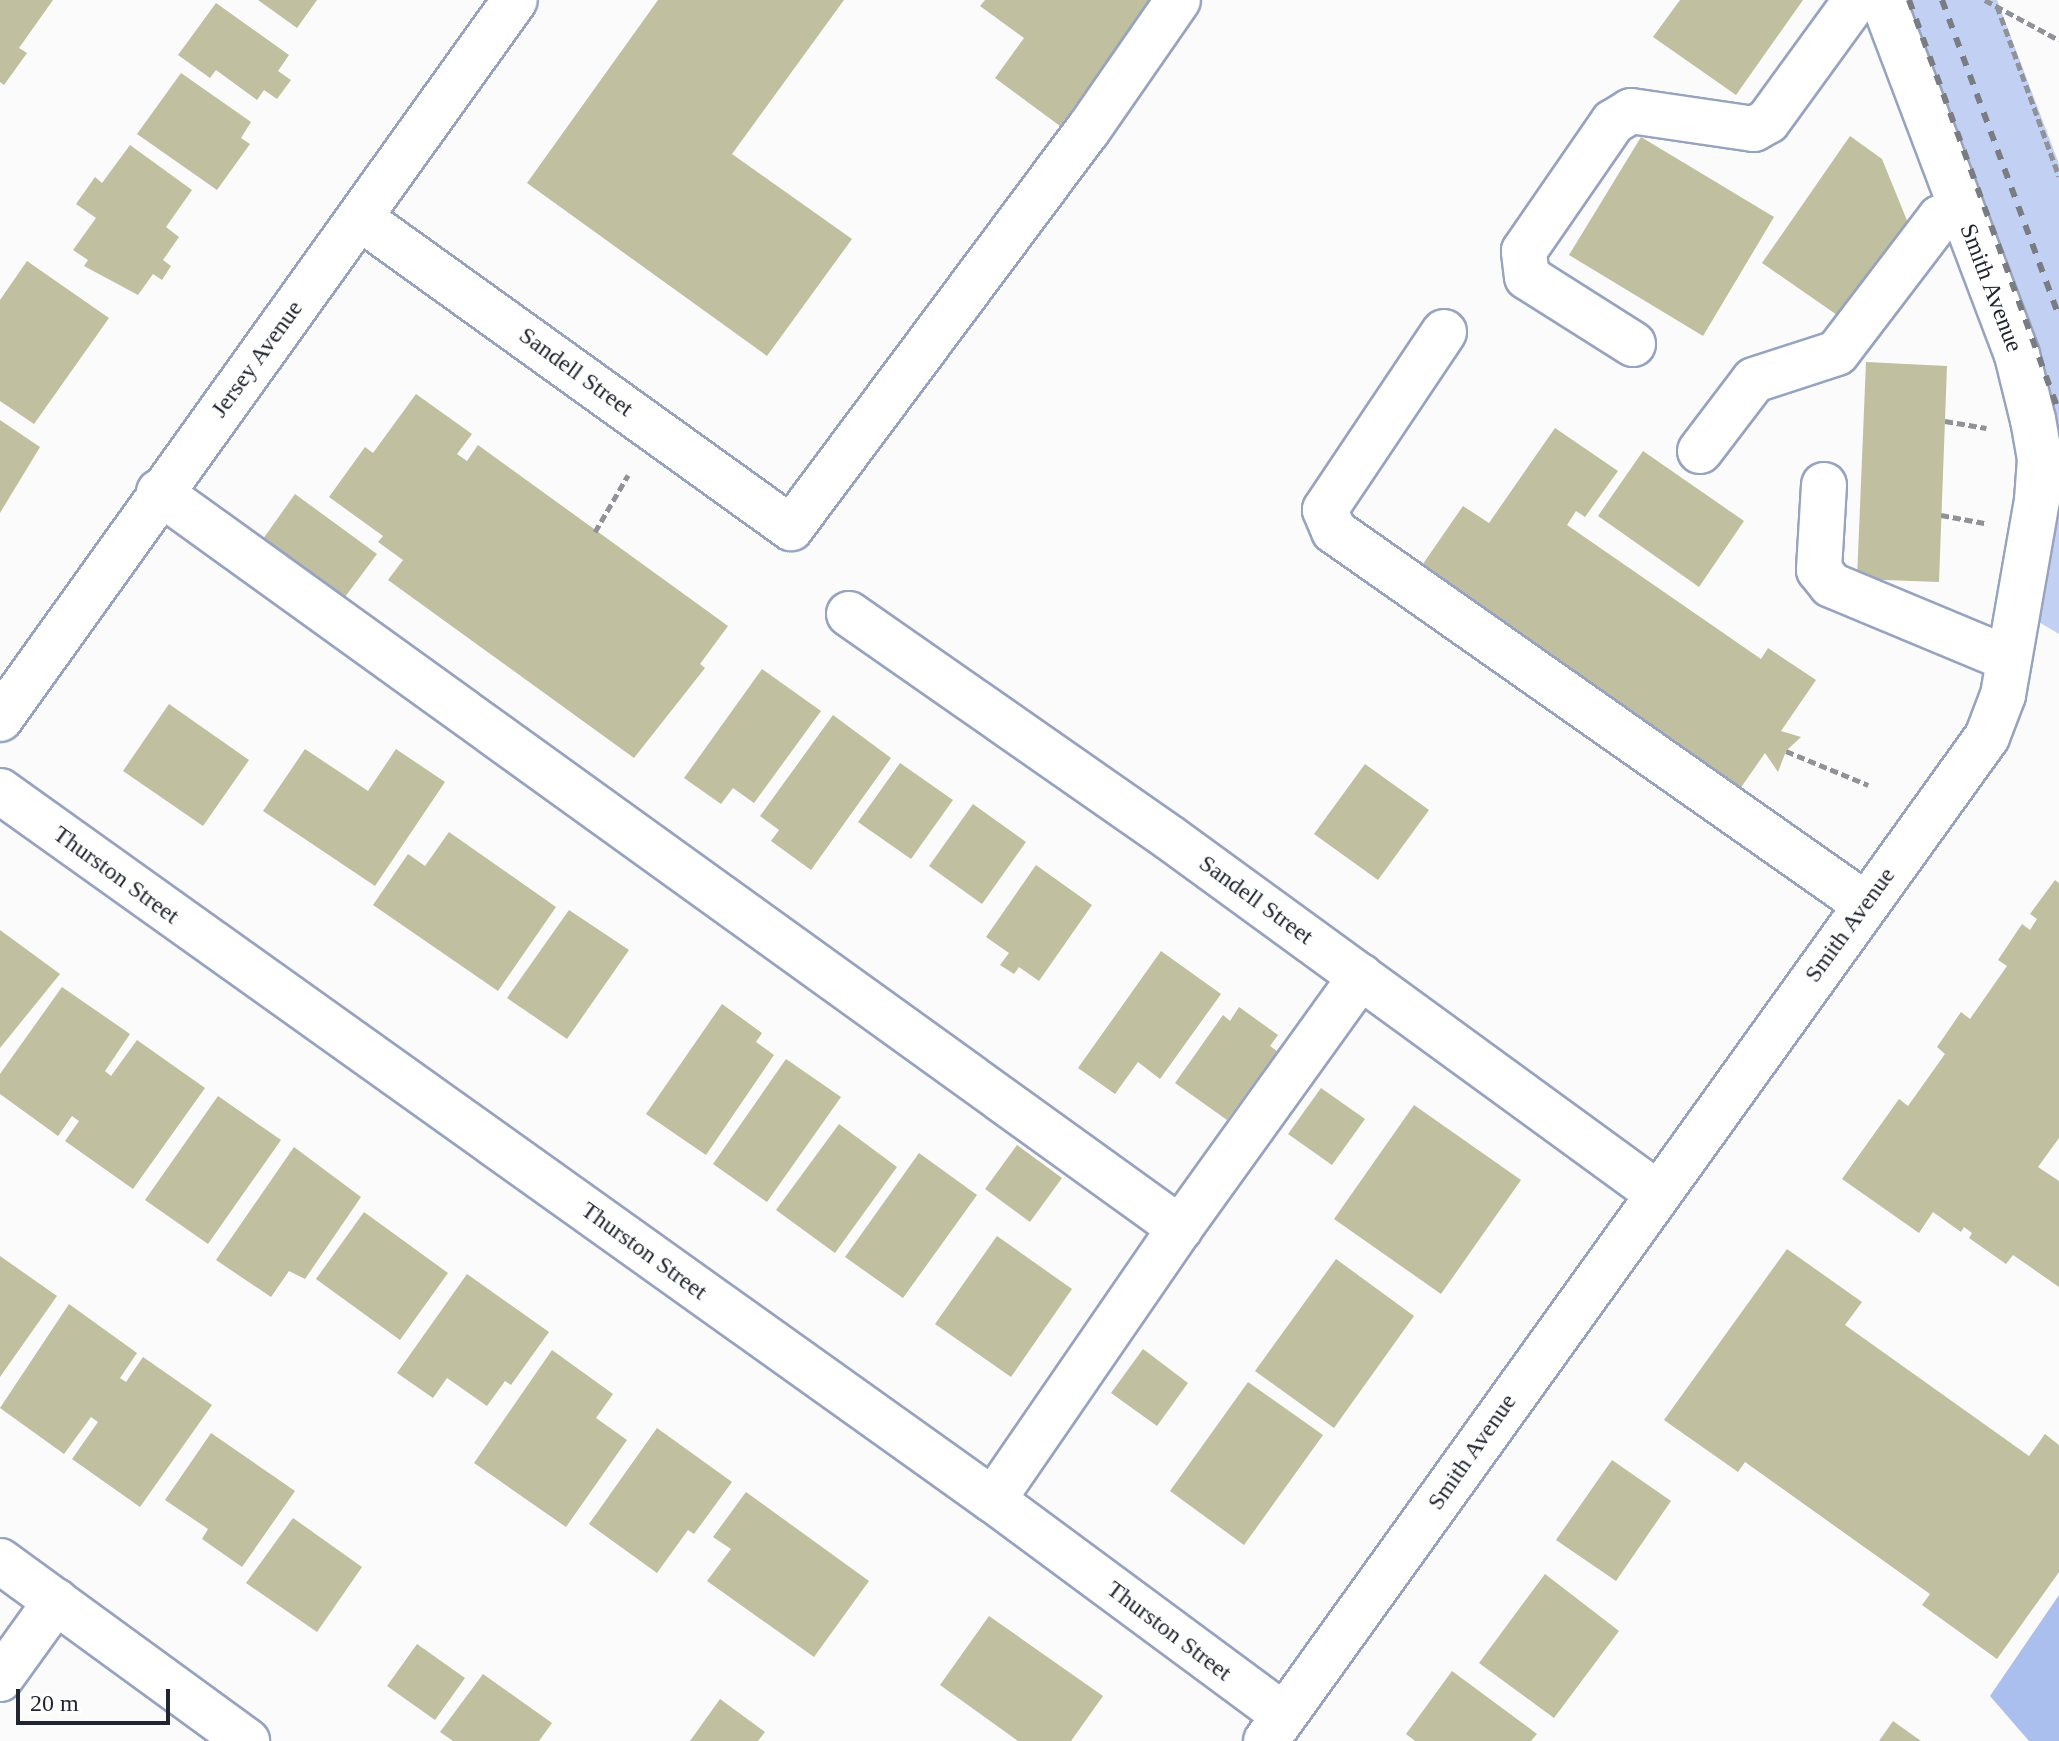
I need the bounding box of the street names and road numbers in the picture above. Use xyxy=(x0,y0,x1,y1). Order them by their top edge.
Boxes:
street label: Smith Avenue xyxy=(1953,219,2029,357)
street label: Jersey Avenue xyxy=(205,294,309,424)
street label: Sandell Street xyxy=(513,321,639,423)
street label: Thurston Street xyxy=(47,820,185,930)
street label: Sandell Street xyxy=(1193,849,1319,951)
street label: Smith Avenue xyxy=(1798,861,1902,989)
street label: Thurston Street xyxy=(575,1196,713,1306)
street label: Smith Avenue xyxy=(1421,1388,1523,1516)
street label: Thurston Street xyxy=(1101,1575,1237,1687)

